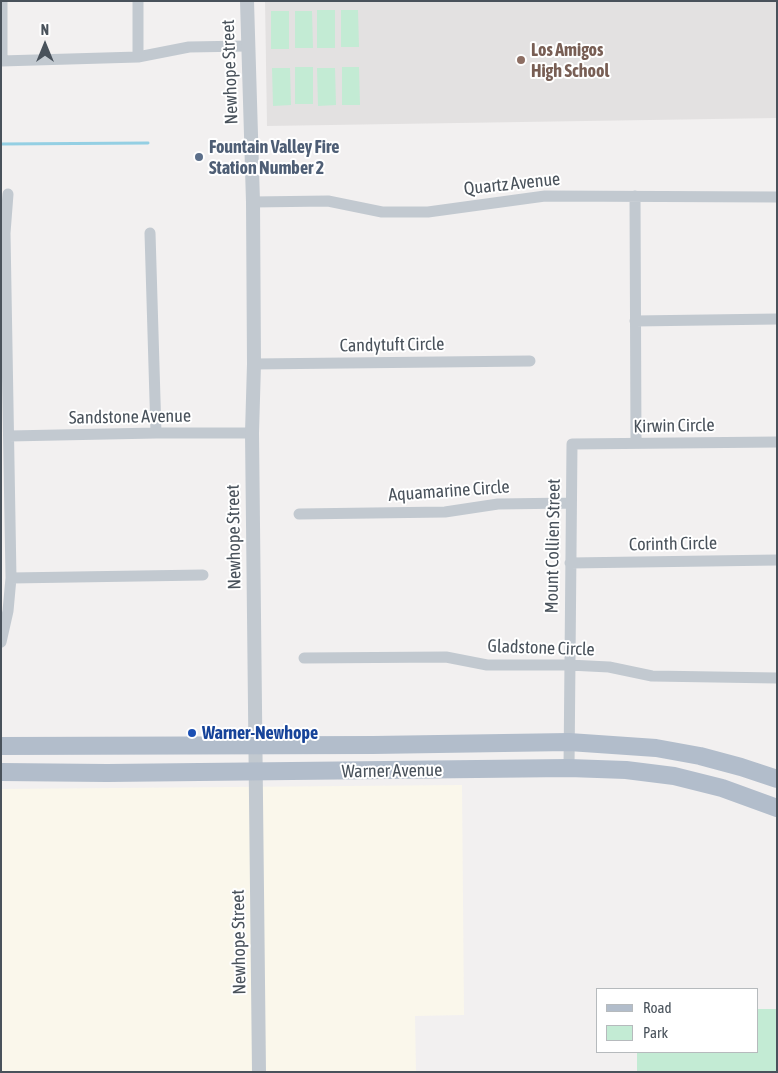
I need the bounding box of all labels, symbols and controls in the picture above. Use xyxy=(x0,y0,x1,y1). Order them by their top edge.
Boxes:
street label: Newhope Street xyxy=(217,19,243,125)
north arrow xyxy=(20,20,70,70)
text: N xyxy=(41,22,49,38)
place label: Los Amigos High School xyxy=(531,39,609,82)
marker: Los Amigos High School xyxy=(515,54,527,66)
place label: Fountain Valley Fire Station Number 2 xyxy=(209,136,339,178)
marker: Fountain Valley Fire Station Number 2 xyxy=(193,151,205,163)
street label: Quartz Avenue xyxy=(463,168,561,200)
street label: Candytuft Circle xyxy=(340,333,444,357)
street label: Sandstone Avenue xyxy=(69,405,191,429)
street label: Kirwin Circle xyxy=(633,414,715,438)
street label: Aquamarine Circle xyxy=(388,476,510,506)
street label: Mount Collien Street xyxy=(541,478,565,614)
street label: Newhope Street xyxy=(222,484,246,590)
street label: Corinth Circle xyxy=(629,532,717,556)
street label: Gladstone Circle xyxy=(487,635,595,661)
place label: Warner-Newhope xyxy=(202,722,318,744)
marker: Warner-Newhope xyxy=(186,727,198,739)
street label: Warner Avenue xyxy=(341,759,443,783)
street label: Newhope Street xyxy=(227,889,251,995)
legend xyxy=(596,988,758,1053)
text: Road xyxy=(643,999,672,1016)
text: Park xyxy=(643,1024,668,1041)

